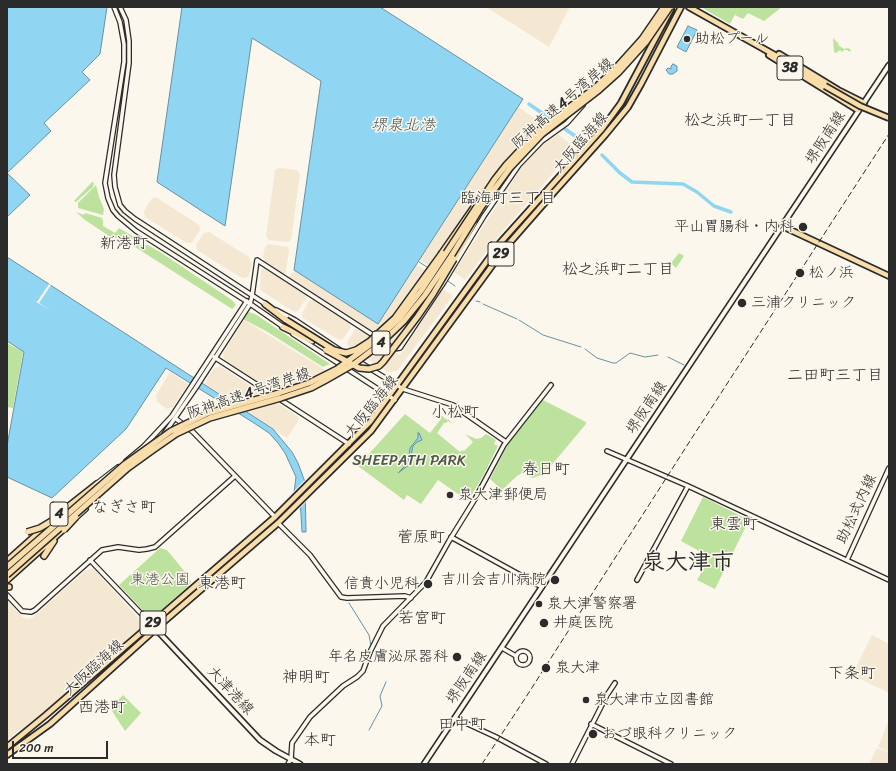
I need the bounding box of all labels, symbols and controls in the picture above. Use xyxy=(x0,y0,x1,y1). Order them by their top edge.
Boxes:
place label: 助松プール xyxy=(695,30,769,48)
marker: 助松プール xyxy=(682,34,692,44)
street label: 阪神高速4号湾岸線 xyxy=(508,55,618,153)
road number: 38 xyxy=(777,56,803,80)
street label: 堺阪南線 xyxy=(802,108,850,168)
street label: 大阪臨海線 xyxy=(550,109,612,177)
district label: 松之浜町一丁目 xyxy=(684,111,796,131)
water label: 堺泉北港 xyxy=(371,116,435,136)
district label: 臨海町三丁目 xyxy=(460,189,556,209)
place label: 平山胃腸科・内科 xyxy=(674,218,794,236)
marker: 平山胃腸科・内科 xyxy=(797,221,809,233)
district label: 新港町 xyxy=(100,234,148,254)
road number: 29 xyxy=(488,242,514,266)
district label: 松之浜町二丁目 xyxy=(562,260,674,280)
place label: 松ノ浜 xyxy=(809,264,854,282)
marker: 松ノ浜 xyxy=(794,267,806,279)
place label: 三浦クリニック xyxy=(751,294,856,312)
marker: 三浦クリニック xyxy=(736,297,748,309)
road number: 4 xyxy=(372,331,390,355)
street label: 阪神高速4号湾岸線 xyxy=(185,364,313,424)
district label: 二田町三丁目 xyxy=(787,366,883,386)
street label: 大阪臨海線 xyxy=(341,372,403,442)
street label: 堺阪南線 xyxy=(623,378,671,438)
district label: 小松町 xyxy=(431,403,479,423)
park label: SHEEPATH PARK xyxy=(352,452,466,470)
district label: 春日町 xyxy=(522,460,570,480)
street label: 助松式内線 xyxy=(833,471,881,547)
place label: 泉大津郵便局 xyxy=(458,486,548,504)
marker: 泉大津郵便局 xyxy=(445,490,455,500)
district label: なぎさ町 xyxy=(92,498,156,518)
road number: 4 xyxy=(50,502,68,526)
district label: 東雲町 xyxy=(710,515,758,535)
district label: 菅原町 xyxy=(397,528,445,548)
district label: 泉大津市 xyxy=(642,549,734,577)
park label: 東港公園 xyxy=(130,571,190,589)
place label: 吉川会吉川病院 xyxy=(441,571,546,589)
district label: 東港町 xyxy=(198,574,246,594)
marker: 吉川会吉川病院 xyxy=(549,574,561,586)
place label: 信貴小児科 xyxy=(344,575,419,593)
marker: 信貴小児科 xyxy=(422,578,434,590)
place label: 泉大津警察署 xyxy=(547,595,637,613)
marker: 泉大津警察署 xyxy=(534,599,544,609)
district label: 若宮町 xyxy=(398,609,446,629)
road number: 29 xyxy=(140,611,166,635)
place label: 井庭医院 xyxy=(553,614,613,632)
marker: 井庭医院 xyxy=(538,617,550,629)
street label: 大阪臨海線 xyxy=(60,636,128,700)
place label: 年名皮膚泌尿器科 xyxy=(328,648,448,666)
street label: 堺阪南線 xyxy=(443,648,491,708)
marker: 年名皮膚泌尿器科 xyxy=(451,651,463,663)
place label: 泉大津 xyxy=(555,659,600,677)
marker: 泉大津 xyxy=(540,662,552,674)
street label: 大津港線 xyxy=(203,663,257,719)
district label: 下条町 xyxy=(828,664,876,684)
district label: 神明町 xyxy=(282,668,330,688)
place label: 泉大津市立図書館 xyxy=(594,691,714,709)
marker: 泉大津市立図書館 xyxy=(581,695,591,705)
district label: 西港町 xyxy=(78,698,126,718)
district label: 田中町 xyxy=(438,715,486,735)
place label: おづ眼科クリニック xyxy=(602,725,737,743)
marker: おづ眼科クリニック xyxy=(587,728,599,740)
district label: 本町 xyxy=(304,731,336,751)
scale bar xyxy=(14,733,110,759)
text: 200 m xyxy=(19,737,53,759)

